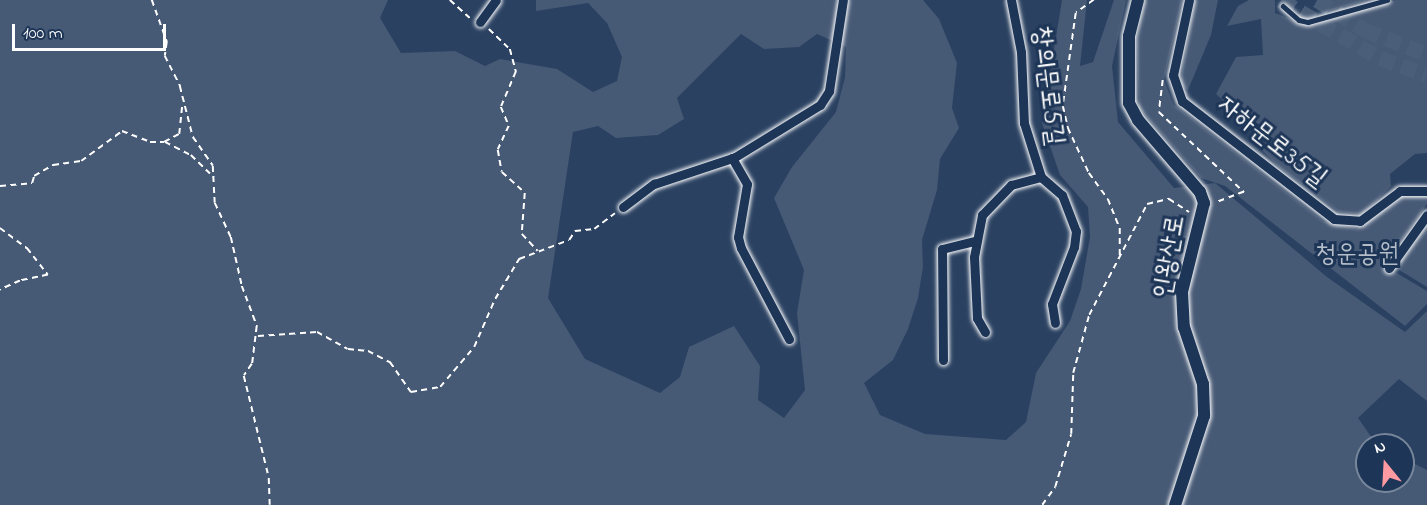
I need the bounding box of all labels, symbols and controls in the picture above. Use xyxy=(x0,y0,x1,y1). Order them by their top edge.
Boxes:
scale bar xyxy=(15,12,170,50)
text: 100 m xyxy=(23,21,63,47)
street label: 창의문로5길 xyxy=(1023,25,1069,147)
street label: 자하문로35길 xyxy=(1210,91,1332,195)
street label: 인왕산로 xyxy=(1148,213,1194,301)
park label: 청운공원 xyxy=(1315,240,1399,272)
north arrow xyxy=(1355,433,1415,493)
text: N xyxy=(1371,435,1389,461)

